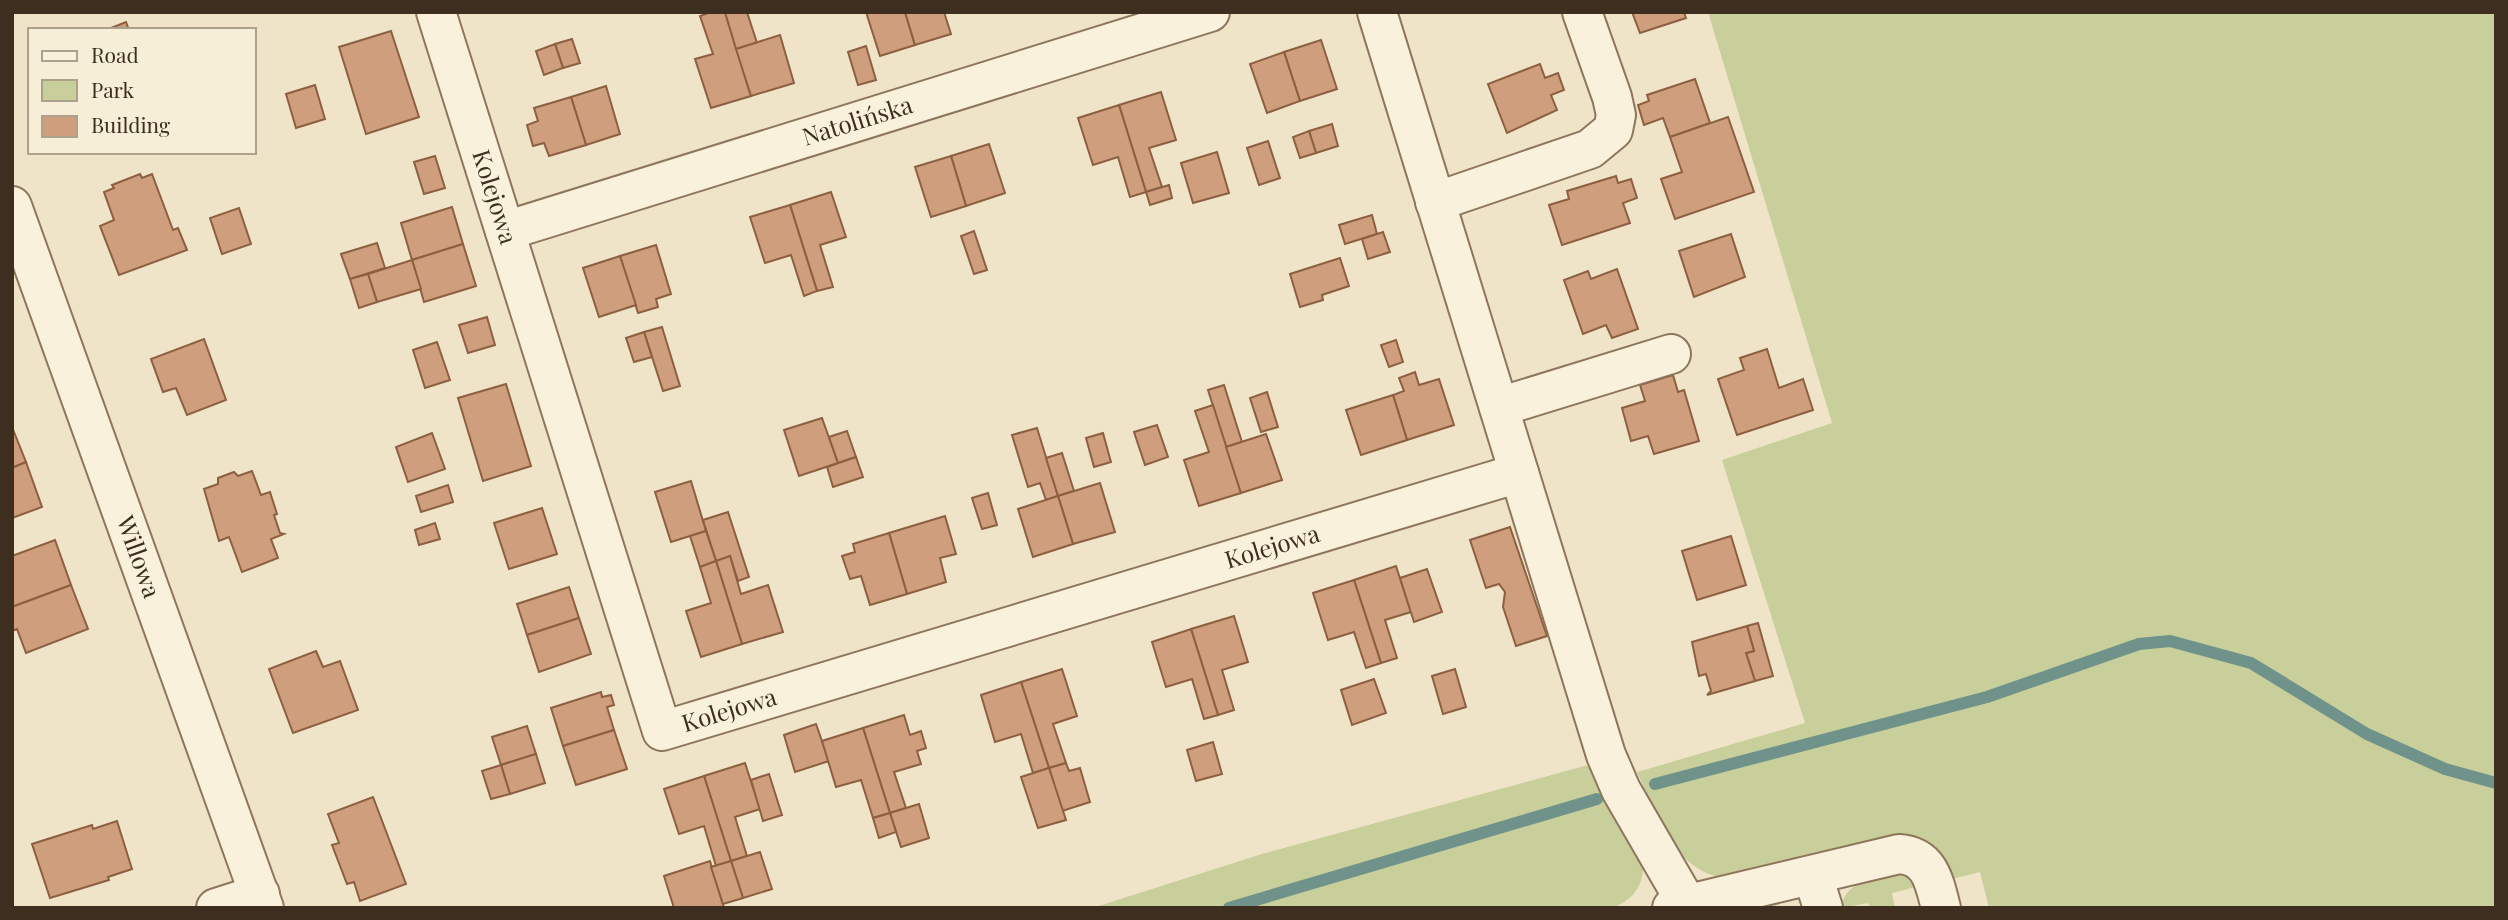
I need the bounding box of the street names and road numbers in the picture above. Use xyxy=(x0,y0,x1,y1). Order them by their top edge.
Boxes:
street label: Natolińska xyxy=(798,87,916,152)
street label: Kolejowa xyxy=(466,145,526,248)
street label: Willowa xyxy=(110,510,169,602)
street label: Kolejowa xyxy=(1221,516,1323,575)
street label: Kolejowa xyxy=(678,679,780,738)

